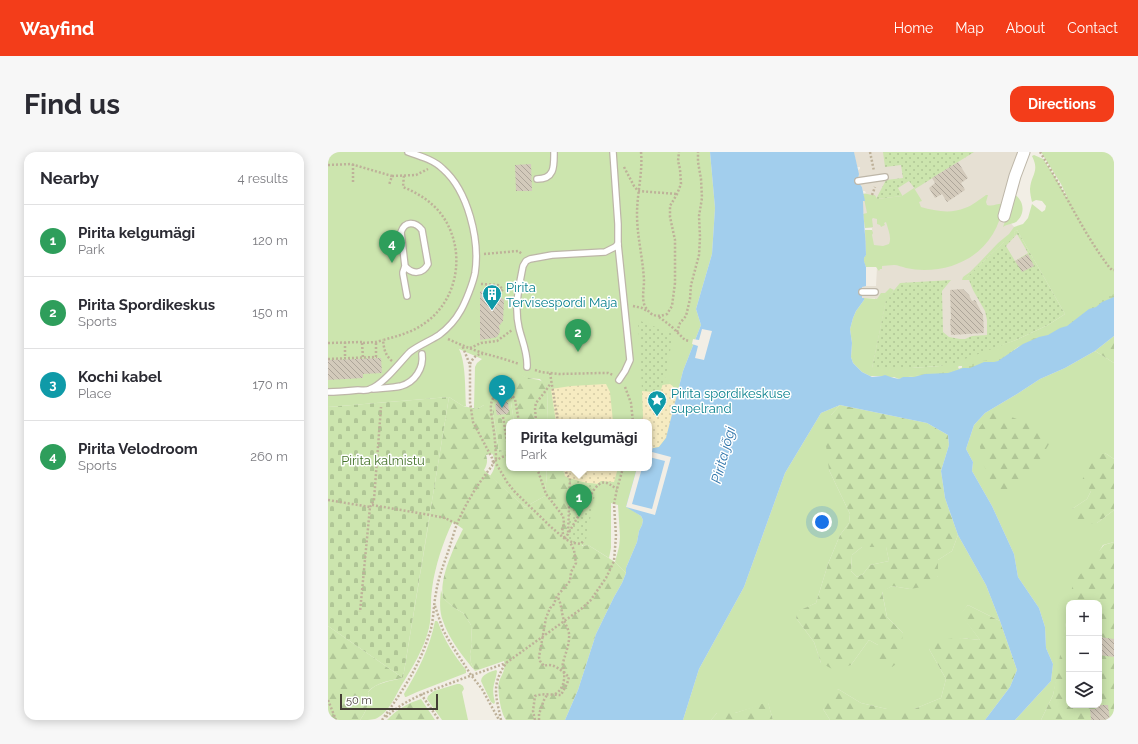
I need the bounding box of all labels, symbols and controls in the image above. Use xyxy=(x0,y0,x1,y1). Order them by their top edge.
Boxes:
text: Wayfind xyxy=(20,17,94,39)
text: Home xyxy=(894,20,933,36)
text: Map xyxy=(955,20,984,36)
text: About xyxy=(1006,20,1045,36)
text: Contact xyxy=(1067,20,1118,36)
button: Directions xyxy=(1010,86,1114,122)
text: Find us xyxy=(24,88,120,121)
text: Nearby xyxy=(40,168,99,188)
text: 4 results xyxy=(237,171,288,186)
text: Pirita kelgumägi xyxy=(78,224,195,242)
pin: 4 xyxy=(379,230,405,263)
text: 1 xyxy=(50,233,56,248)
text: 120 m xyxy=(252,233,288,248)
text: Park xyxy=(78,242,105,257)
place label: Pirita Tervisespordi Maja xyxy=(506,280,617,310)
building icon: Pirita Tervisespordi Maja xyxy=(481,283,503,311)
text: Pirita Spordikeskus xyxy=(78,296,215,314)
text: 2 xyxy=(49,305,57,320)
text: 150 m xyxy=(252,305,288,320)
text: Sports xyxy=(78,314,117,329)
pin: 2 xyxy=(565,319,591,352)
text: Kochi kabel xyxy=(78,368,162,386)
pin: 3 xyxy=(489,375,515,408)
text: 3 xyxy=(49,377,57,392)
text: 170 m xyxy=(252,377,288,392)
text: Place xyxy=(78,386,111,401)
place label: Pirita spordikeskuse supelrand xyxy=(671,386,791,416)
place icon: Pirita spordikeskuse supelrand xyxy=(646,389,668,417)
popup xyxy=(506,419,652,471)
water label: Pirita jõgi xyxy=(708,424,738,485)
text: Pirita kelgumägi xyxy=(520,429,638,447)
text: Pirita Velodroom xyxy=(78,440,198,458)
text: Park xyxy=(520,447,547,462)
text: 4 xyxy=(49,449,57,464)
text: 260 m xyxy=(250,449,288,464)
park label: Pirita kalmistu xyxy=(341,453,425,468)
text: Sports xyxy=(78,458,117,473)
pin: 1 xyxy=(566,484,592,517)
your location xyxy=(812,512,832,532)
map controls xyxy=(1066,600,1102,708)
button: + xyxy=(1066,600,1102,636)
button: − xyxy=(1066,636,1102,672)
button: layers xyxy=(1066,672,1102,708)
scale bar xyxy=(340,692,438,711)
text: 50 m xyxy=(346,694,372,707)

